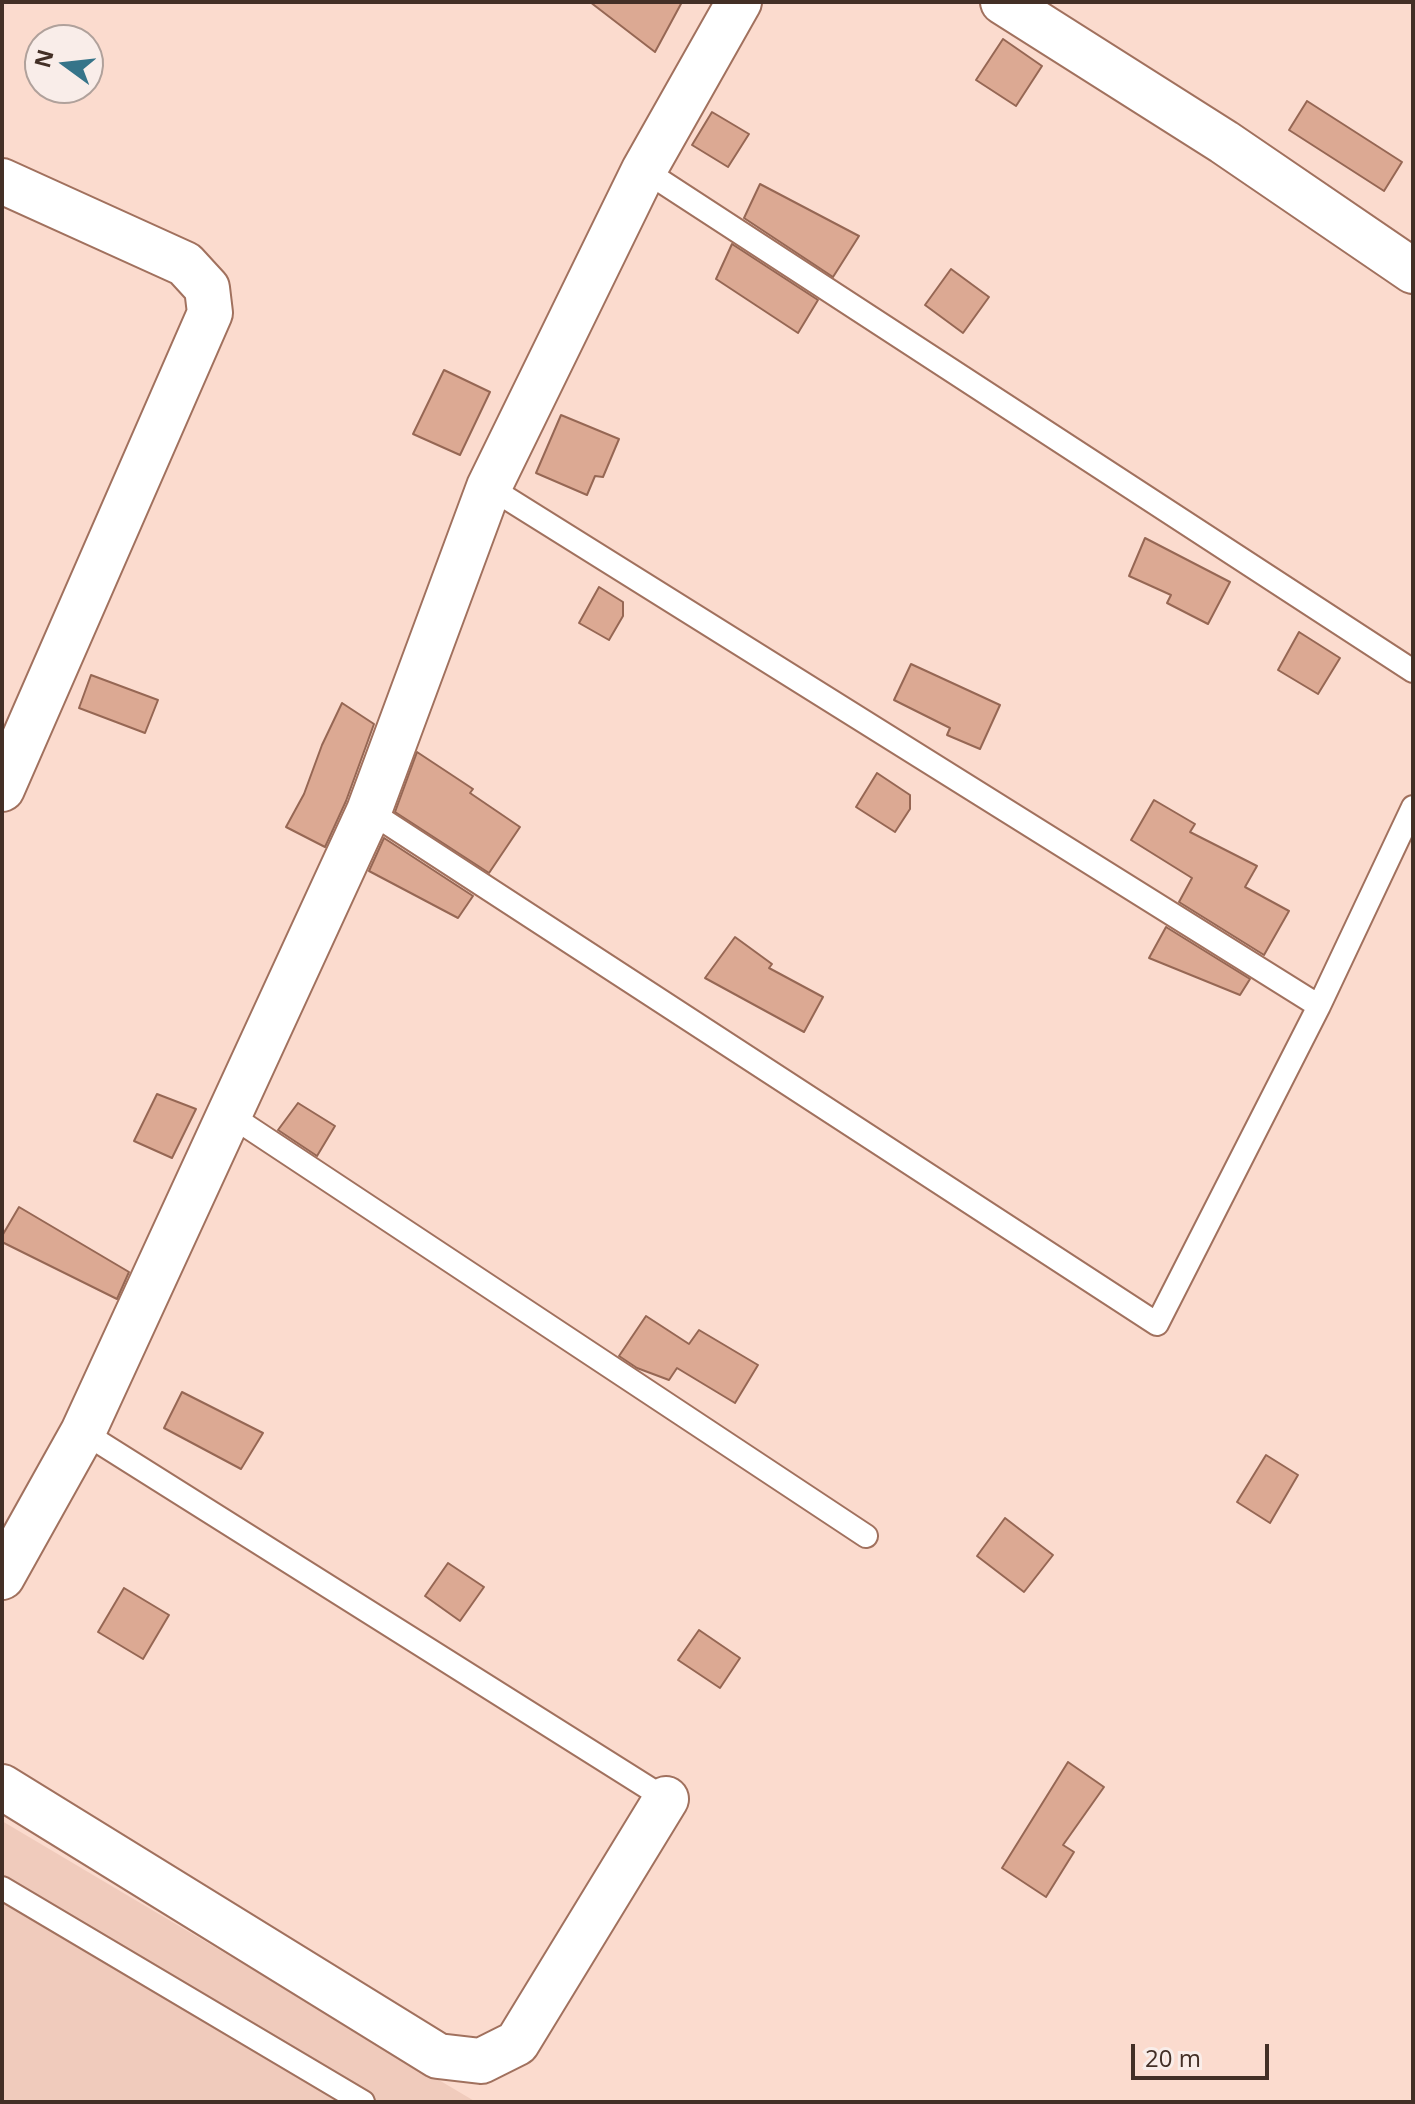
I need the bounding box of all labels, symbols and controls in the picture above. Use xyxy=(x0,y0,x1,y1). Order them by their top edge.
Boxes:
north arrow xyxy=(24,24,104,104)
text: N xyxy=(26,46,60,71)
scale bar xyxy=(1135,2028,1273,2078)
text: 20 m xyxy=(1145,2041,1201,2074)

